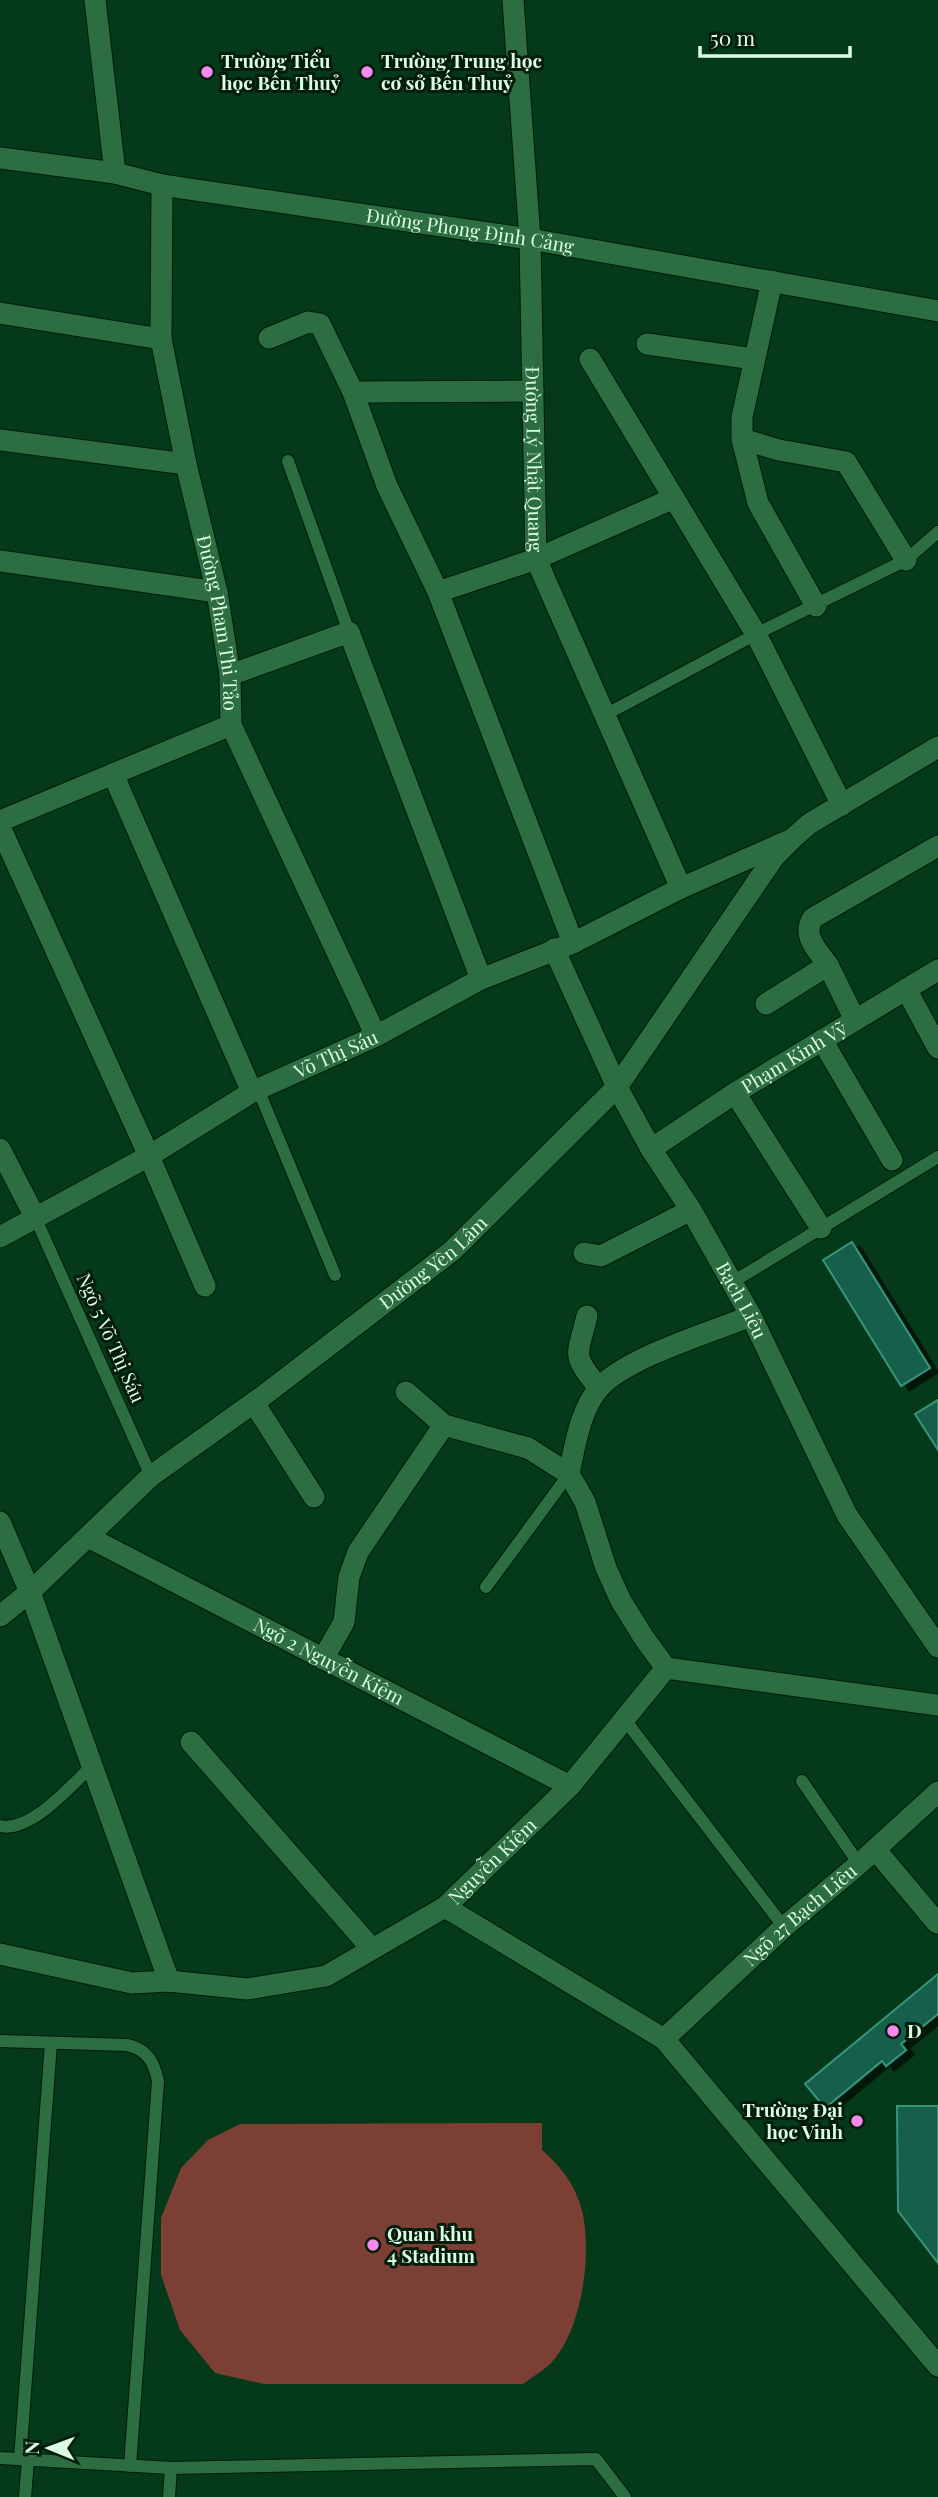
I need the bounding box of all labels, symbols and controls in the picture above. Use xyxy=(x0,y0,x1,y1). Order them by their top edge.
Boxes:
scale bar xyxy=(700,14,850,58)
text: 50 m xyxy=(710,23,756,51)
place label: Trường Tiểu học Bến Thuỷ xyxy=(221,47,341,95)
place label: Trường Trung học cơ sở Bến Thuỷ xyxy=(381,47,542,95)
marker: Trường Tiểu học Bến Thuỷ xyxy=(199,64,215,80)
marker: Trường Trung học cơ sở Bến Thuỷ xyxy=(359,64,375,80)
street label: Đường Phong Định Cảng xyxy=(365,201,576,259)
street label: Đường Lý Nhật Quang xyxy=(520,366,550,552)
street label: Đường Pham Thi Tảo xyxy=(192,532,245,711)
street label: Phạm Kinh Vỹ xyxy=(736,1014,852,1098)
street label: Võ Thị Sáu xyxy=(289,1023,382,1084)
street label: Đường Yên Lâm xyxy=(373,1209,492,1315)
street label: Bạch Liêu xyxy=(711,1257,774,1343)
street label: Ngõ 5 Võ Thị Sáu xyxy=(72,1269,152,1406)
street label: Ngõ 2 Nguyễn Kiệm xyxy=(250,1611,409,1710)
street label: Nguyễn Kiệm xyxy=(442,1811,542,1910)
street label: Ngõ 27 Bạch Liêu xyxy=(737,1857,862,1971)
place label: D xyxy=(907,2017,922,2043)
marker: D xyxy=(885,2023,901,2039)
place label: Trường Đại học Vinh xyxy=(742,2096,843,2144)
marker: Trường Đại học Vinh xyxy=(849,2113,865,2129)
place label: Quan khu 4 Stadium xyxy=(387,2220,475,2268)
marker: Quan khu 4 Stadium xyxy=(365,2237,381,2253)
north arrow xyxy=(14,2413,84,2483)
text: N xyxy=(18,2440,44,2455)

